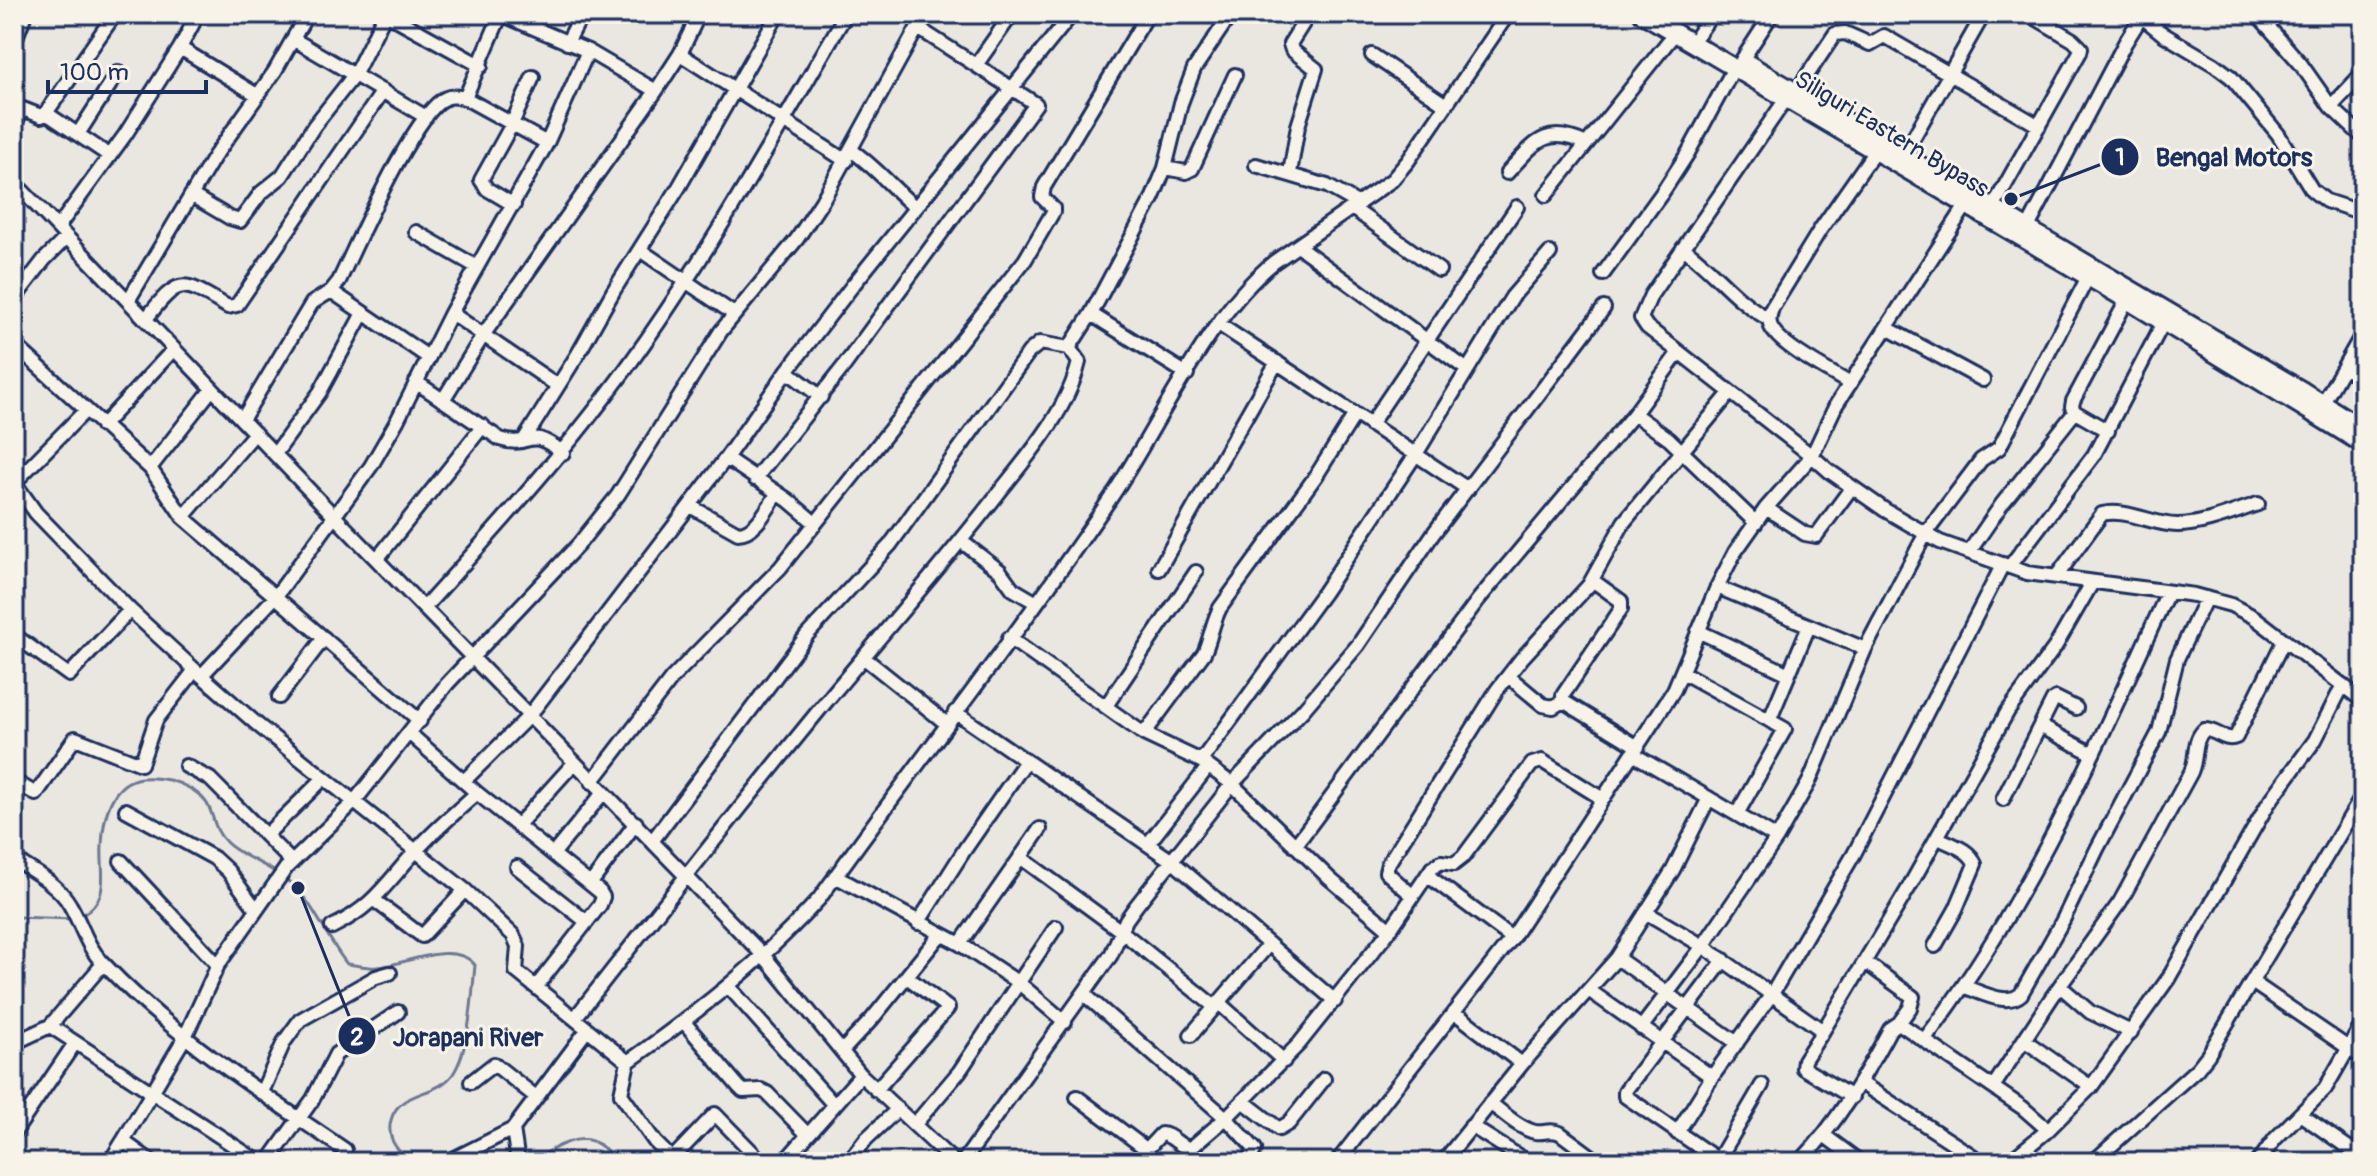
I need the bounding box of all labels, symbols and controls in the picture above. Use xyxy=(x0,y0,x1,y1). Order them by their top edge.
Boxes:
scale bar xyxy=(48,44,206,94)
text: 100 m xyxy=(60,58,129,87)
street label: Siliguri Eastern Bypass xyxy=(1789,65,1994,204)
callout: Bengal Motors xyxy=(2100,132,2329,182)
text: Bengal Motors xyxy=(2156,142,2313,174)
text: 1 xyxy=(2115,143,2125,172)
callout: Jorapani River xyxy=(337,1011,559,1061)
text: Jorapani River xyxy=(393,1022,544,1054)
text: 2 xyxy=(350,1023,364,1052)

